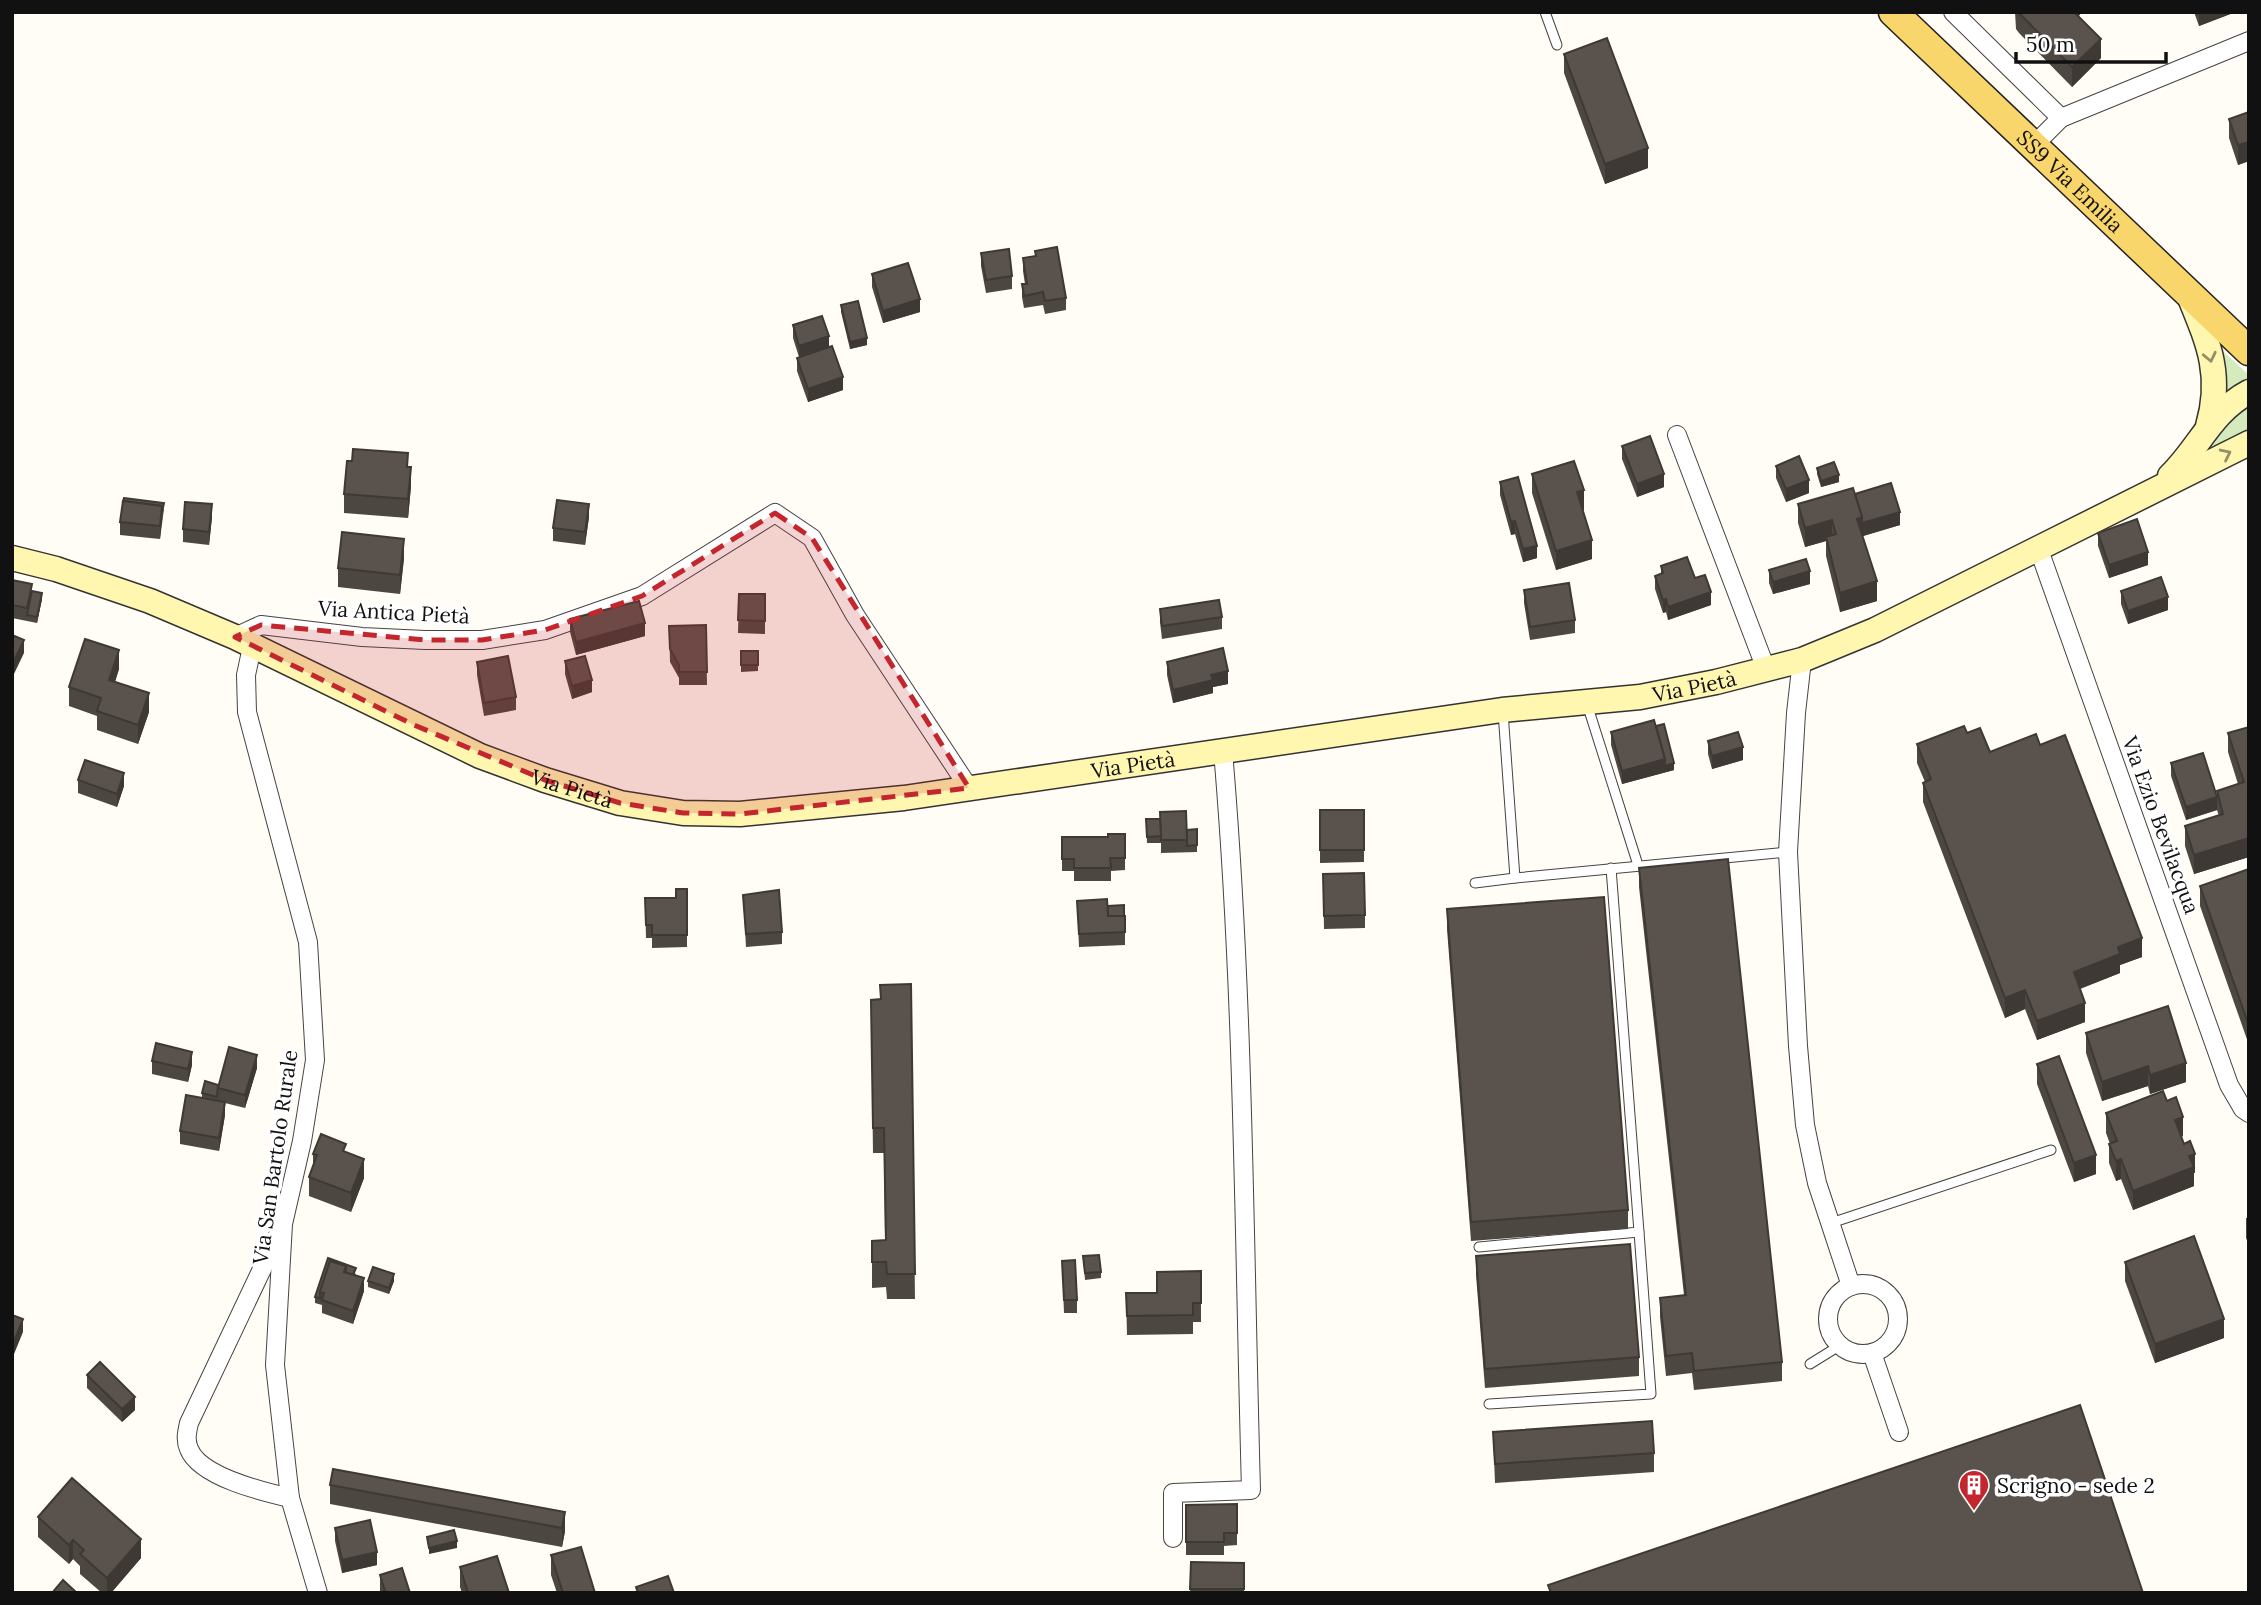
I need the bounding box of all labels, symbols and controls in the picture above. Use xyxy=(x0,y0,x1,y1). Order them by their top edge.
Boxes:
scale bar xyxy=(2016,21,2166,65)
text: 50 m xyxy=(2026,31,2075,58)
street label: SS9 Via Emilia xyxy=(2011,124,2130,238)
one-way arrow xyxy=(2202,351,2217,363)
one-way arrow xyxy=(2219,448,2231,462)
street label: Via Antica Pietà xyxy=(317,594,471,629)
street label: Via Pietà xyxy=(1649,664,1739,708)
street label: Via Ezio Bevilacqua xyxy=(2116,732,2206,918)
street label: Via Pietà xyxy=(1088,745,1177,784)
street label: Via Pietà xyxy=(526,762,617,814)
street label: Via San Bartolo Rurale xyxy=(246,1048,303,1267)
building icon: Scrigno - sede 2 xyxy=(1957,1468,1991,1512)
place label: Scrigno - sede 2 xyxy=(1997,1472,2155,1499)

